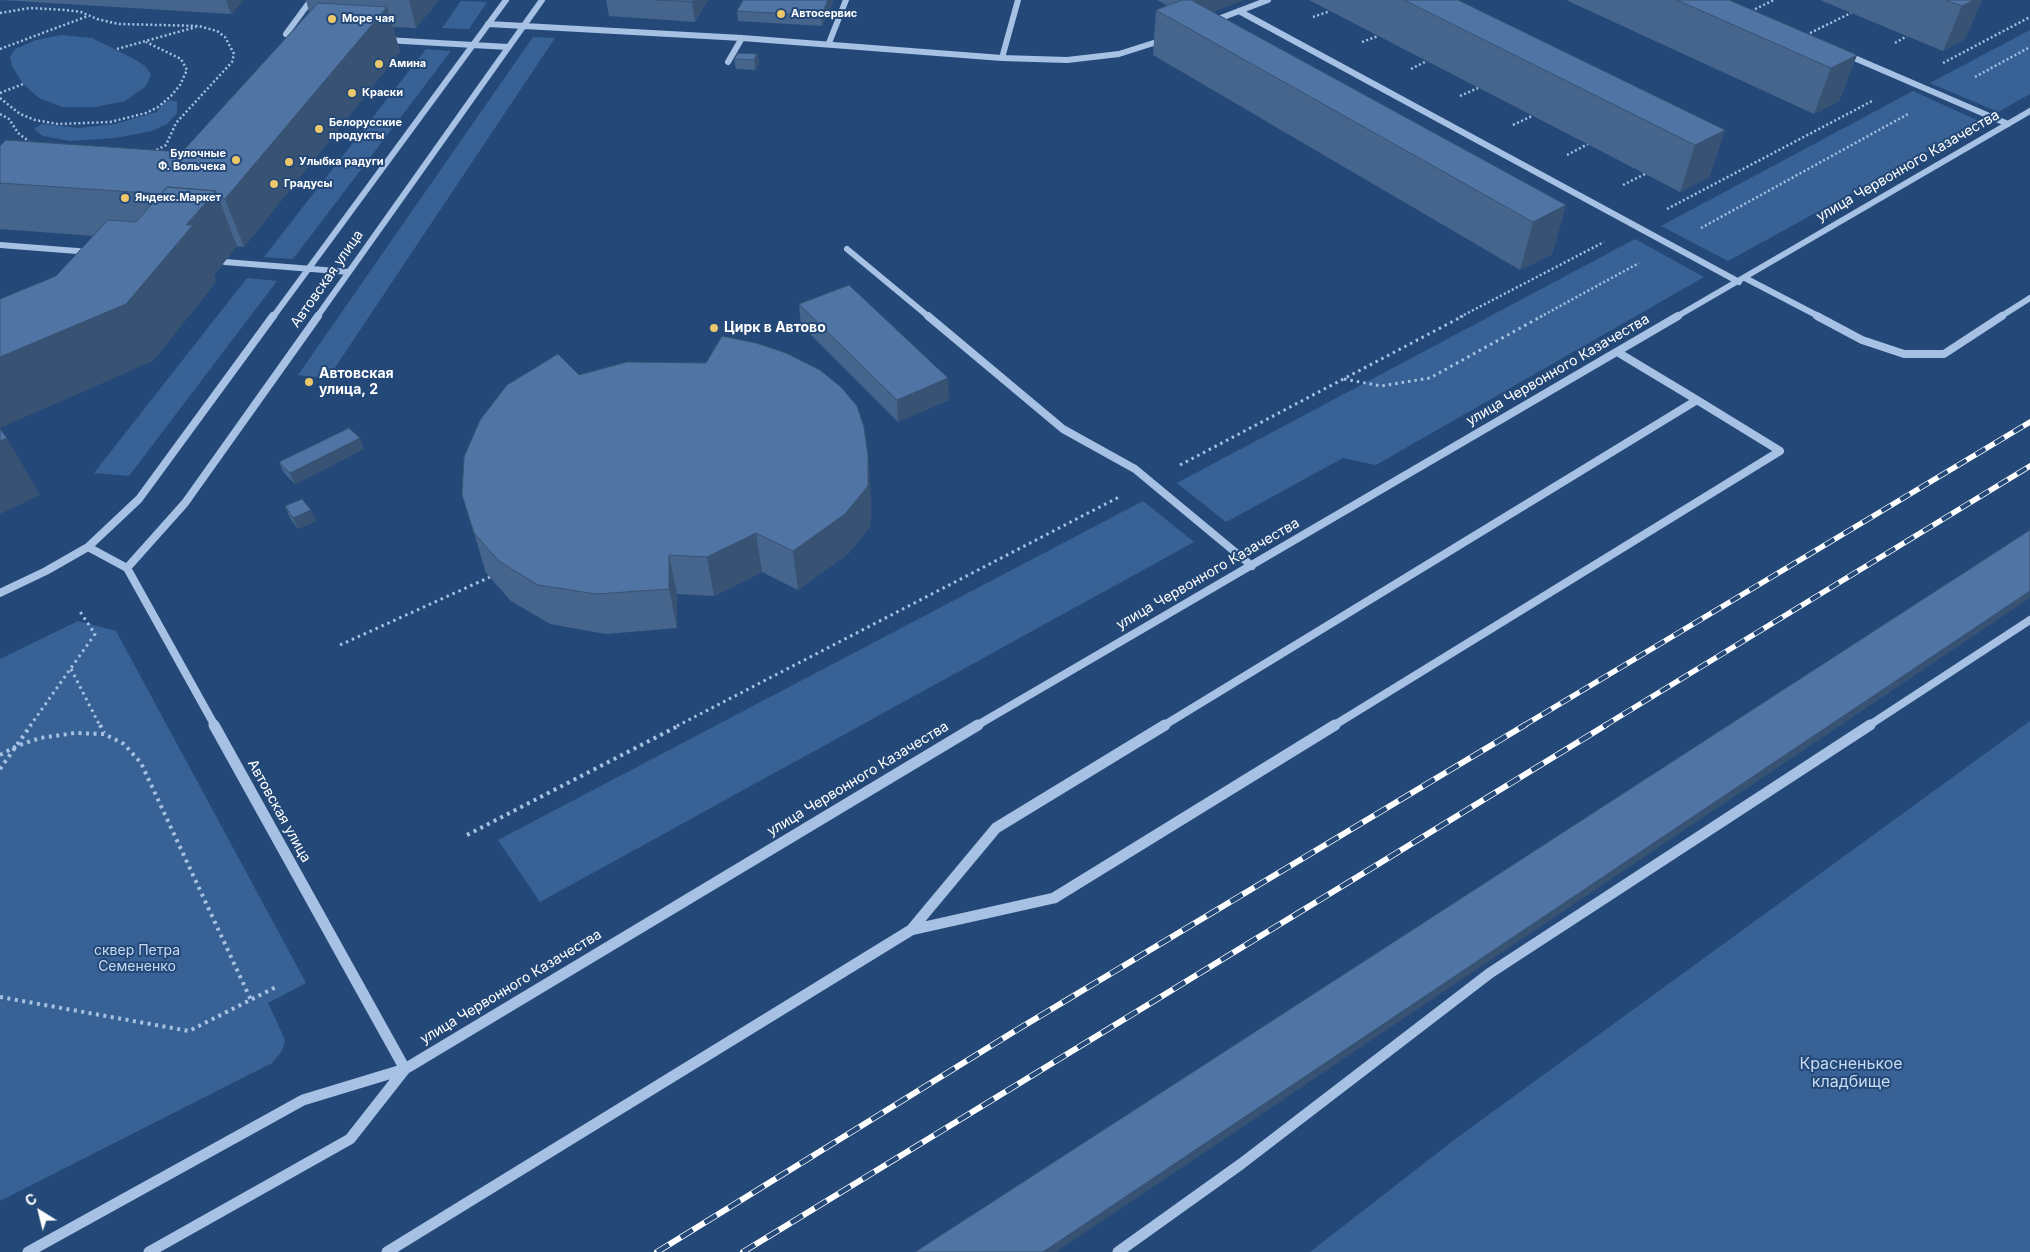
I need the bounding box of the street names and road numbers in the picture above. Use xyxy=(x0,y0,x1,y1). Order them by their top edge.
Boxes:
street label: улица Червонного Казачества xyxy=(1814,107,2002,225)
street label: Автовская улица xyxy=(287,227,367,331)
street label: улица Червонного Казачества xyxy=(1464,311,1652,429)
street label: улица Червонного Казачества xyxy=(1114,515,1302,633)
street label: улица Червонного Казачества xyxy=(764,718,952,840)
street label: Автовская улица xyxy=(244,757,314,865)
street label: улица Червонного Казачества xyxy=(417,926,605,1048)

